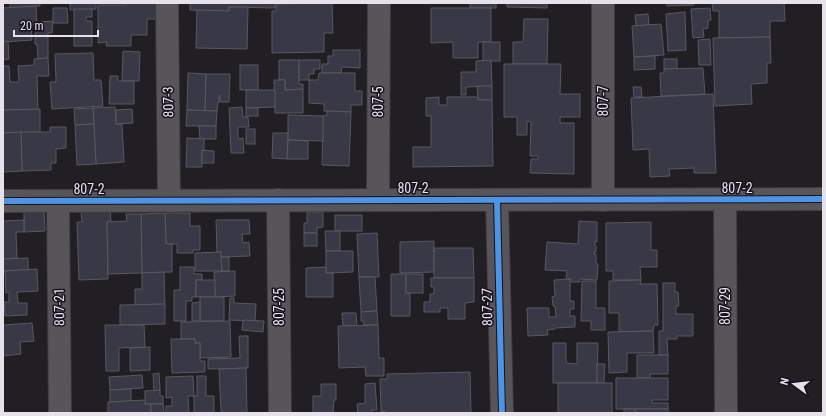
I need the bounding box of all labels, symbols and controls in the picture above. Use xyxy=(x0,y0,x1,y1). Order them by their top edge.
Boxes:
scale bar xyxy=(14,12,98,38)
text: 20 m xyxy=(20,19,44,33)
street label: 807-7 xyxy=(595,85,611,117)
street label: 807-3 xyxy=(160,86,176,118)
street label: 807-5 xyxy=(370,86,386,118)
street label: 807-2 xyxy=(397,180,429,196)
street label: 807-2 xyxy=(721,180,753,196)
street label: 807-2 xyxy=(73,181,105,197)
street label: 807-29 xyxy=(717,287,733,325)
street label: 807-21 xyxy=(51,288,67,326)
street label: 807-25 xyxy=(271,288,287,326)
street label: 807-27 xyxy=(479,288,495,326)
north arrow xyxy=(774,364,814,404)
text: N xyxy=(778,376,792,386)

